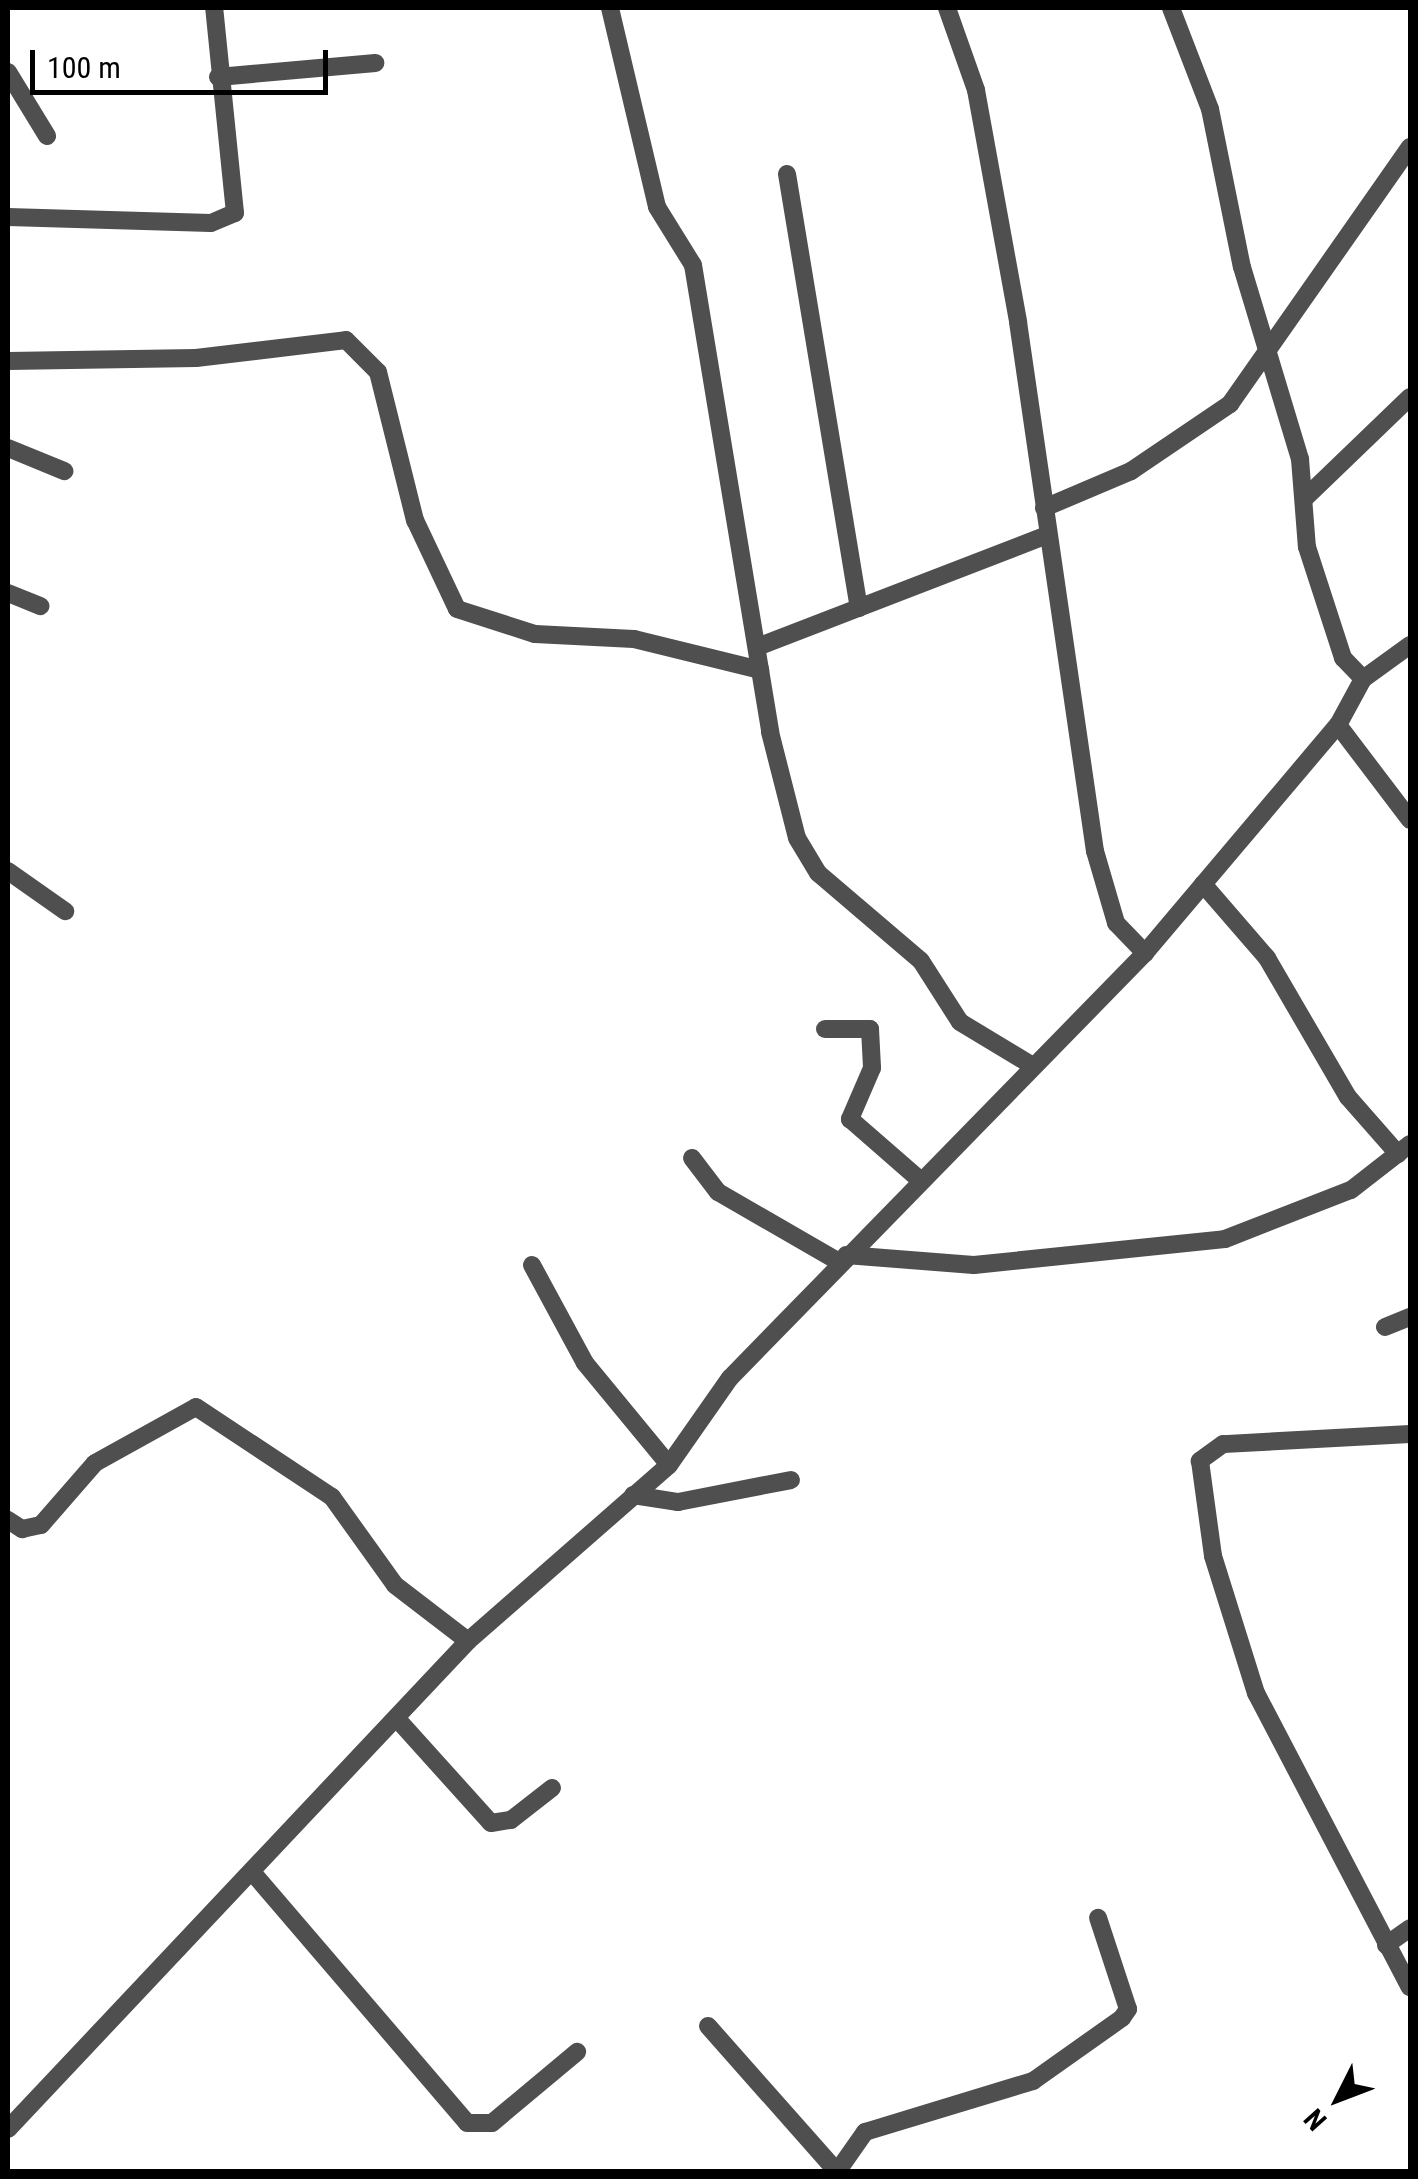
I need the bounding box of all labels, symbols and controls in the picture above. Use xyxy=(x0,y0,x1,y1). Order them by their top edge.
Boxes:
scale bar xyxy=(35,30,332,92)
text: 100 m xyxy=(47,50,121,85)
north arrow xyxy=(1288,2049,1388,2149)
text: N xyxy=(1297,2102,1333,2137)

